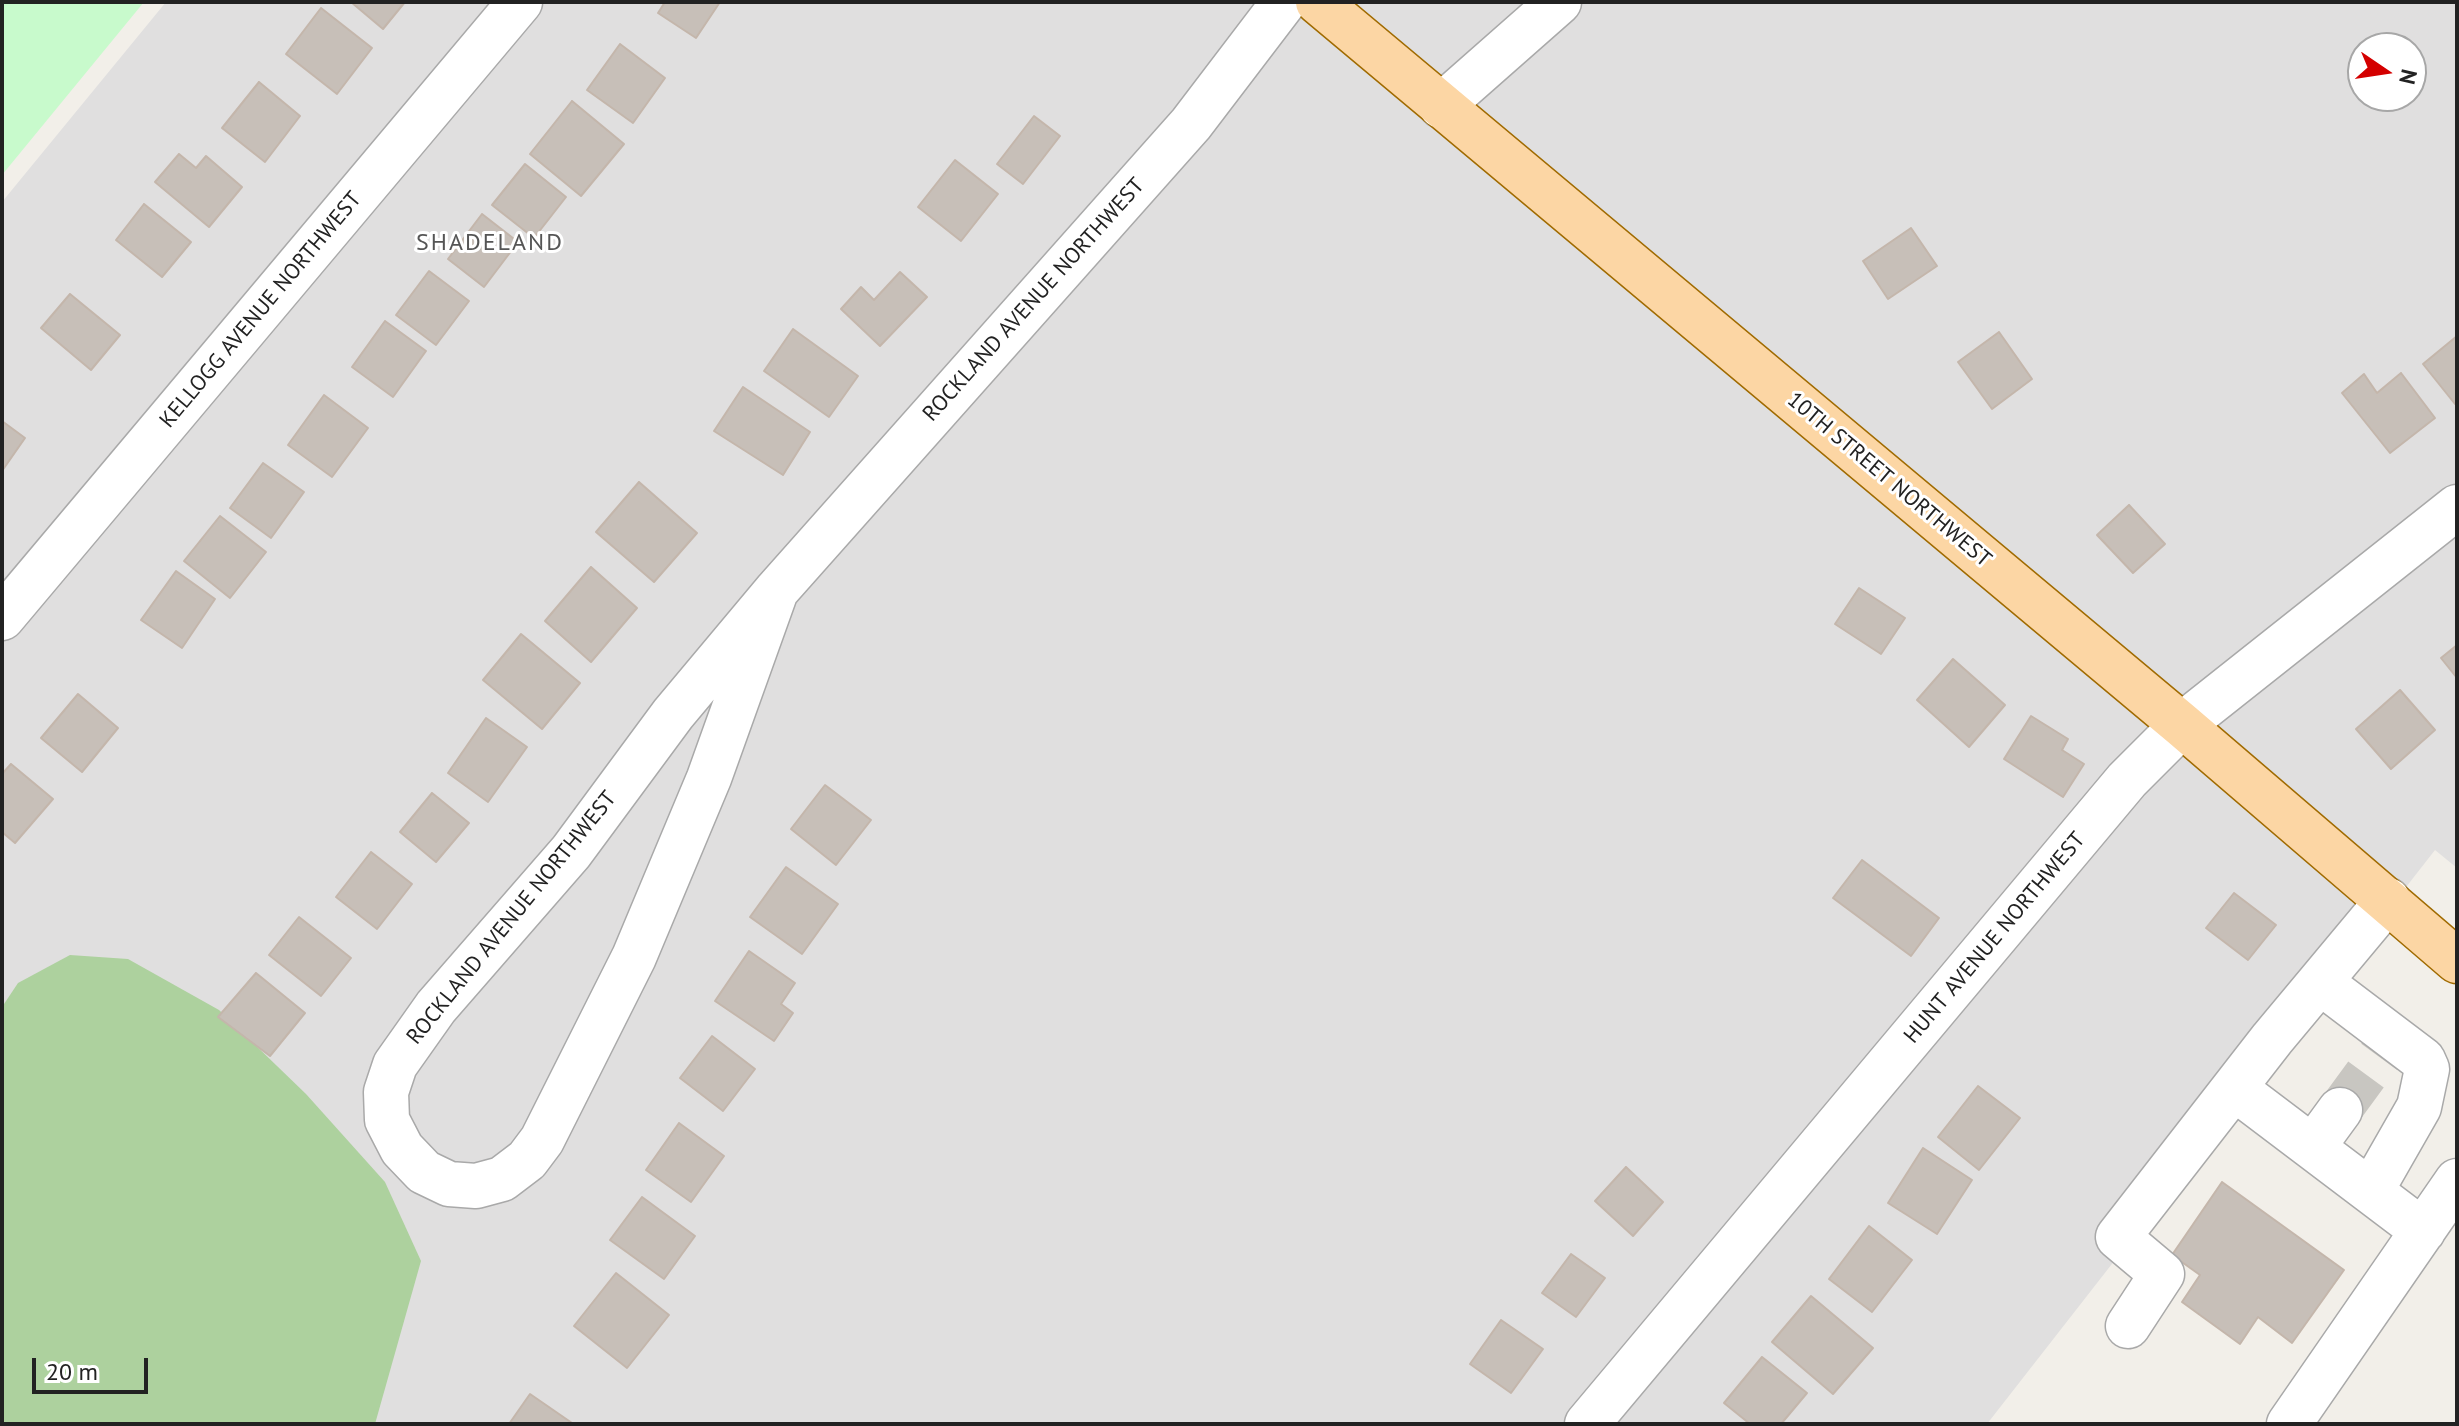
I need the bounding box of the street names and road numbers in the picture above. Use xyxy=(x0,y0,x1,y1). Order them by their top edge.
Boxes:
street label: ROCKLAND AVENUE NORTHWEST xyxy=(918,173,1150,427)
street label: KELLOGG AVENUE NORTHWEST xyxy=(155,187,367,433)
street label: 10TH STREET NORTHWEST xyxy=(1782,387,1996,573)
street label: ROCKLAND AVENUE NORTHWEST xyxy=(402,786,622,1050)
street label: HUNT AVENUE NORTHWEST xyxy=(1899,827,2091,1049)

